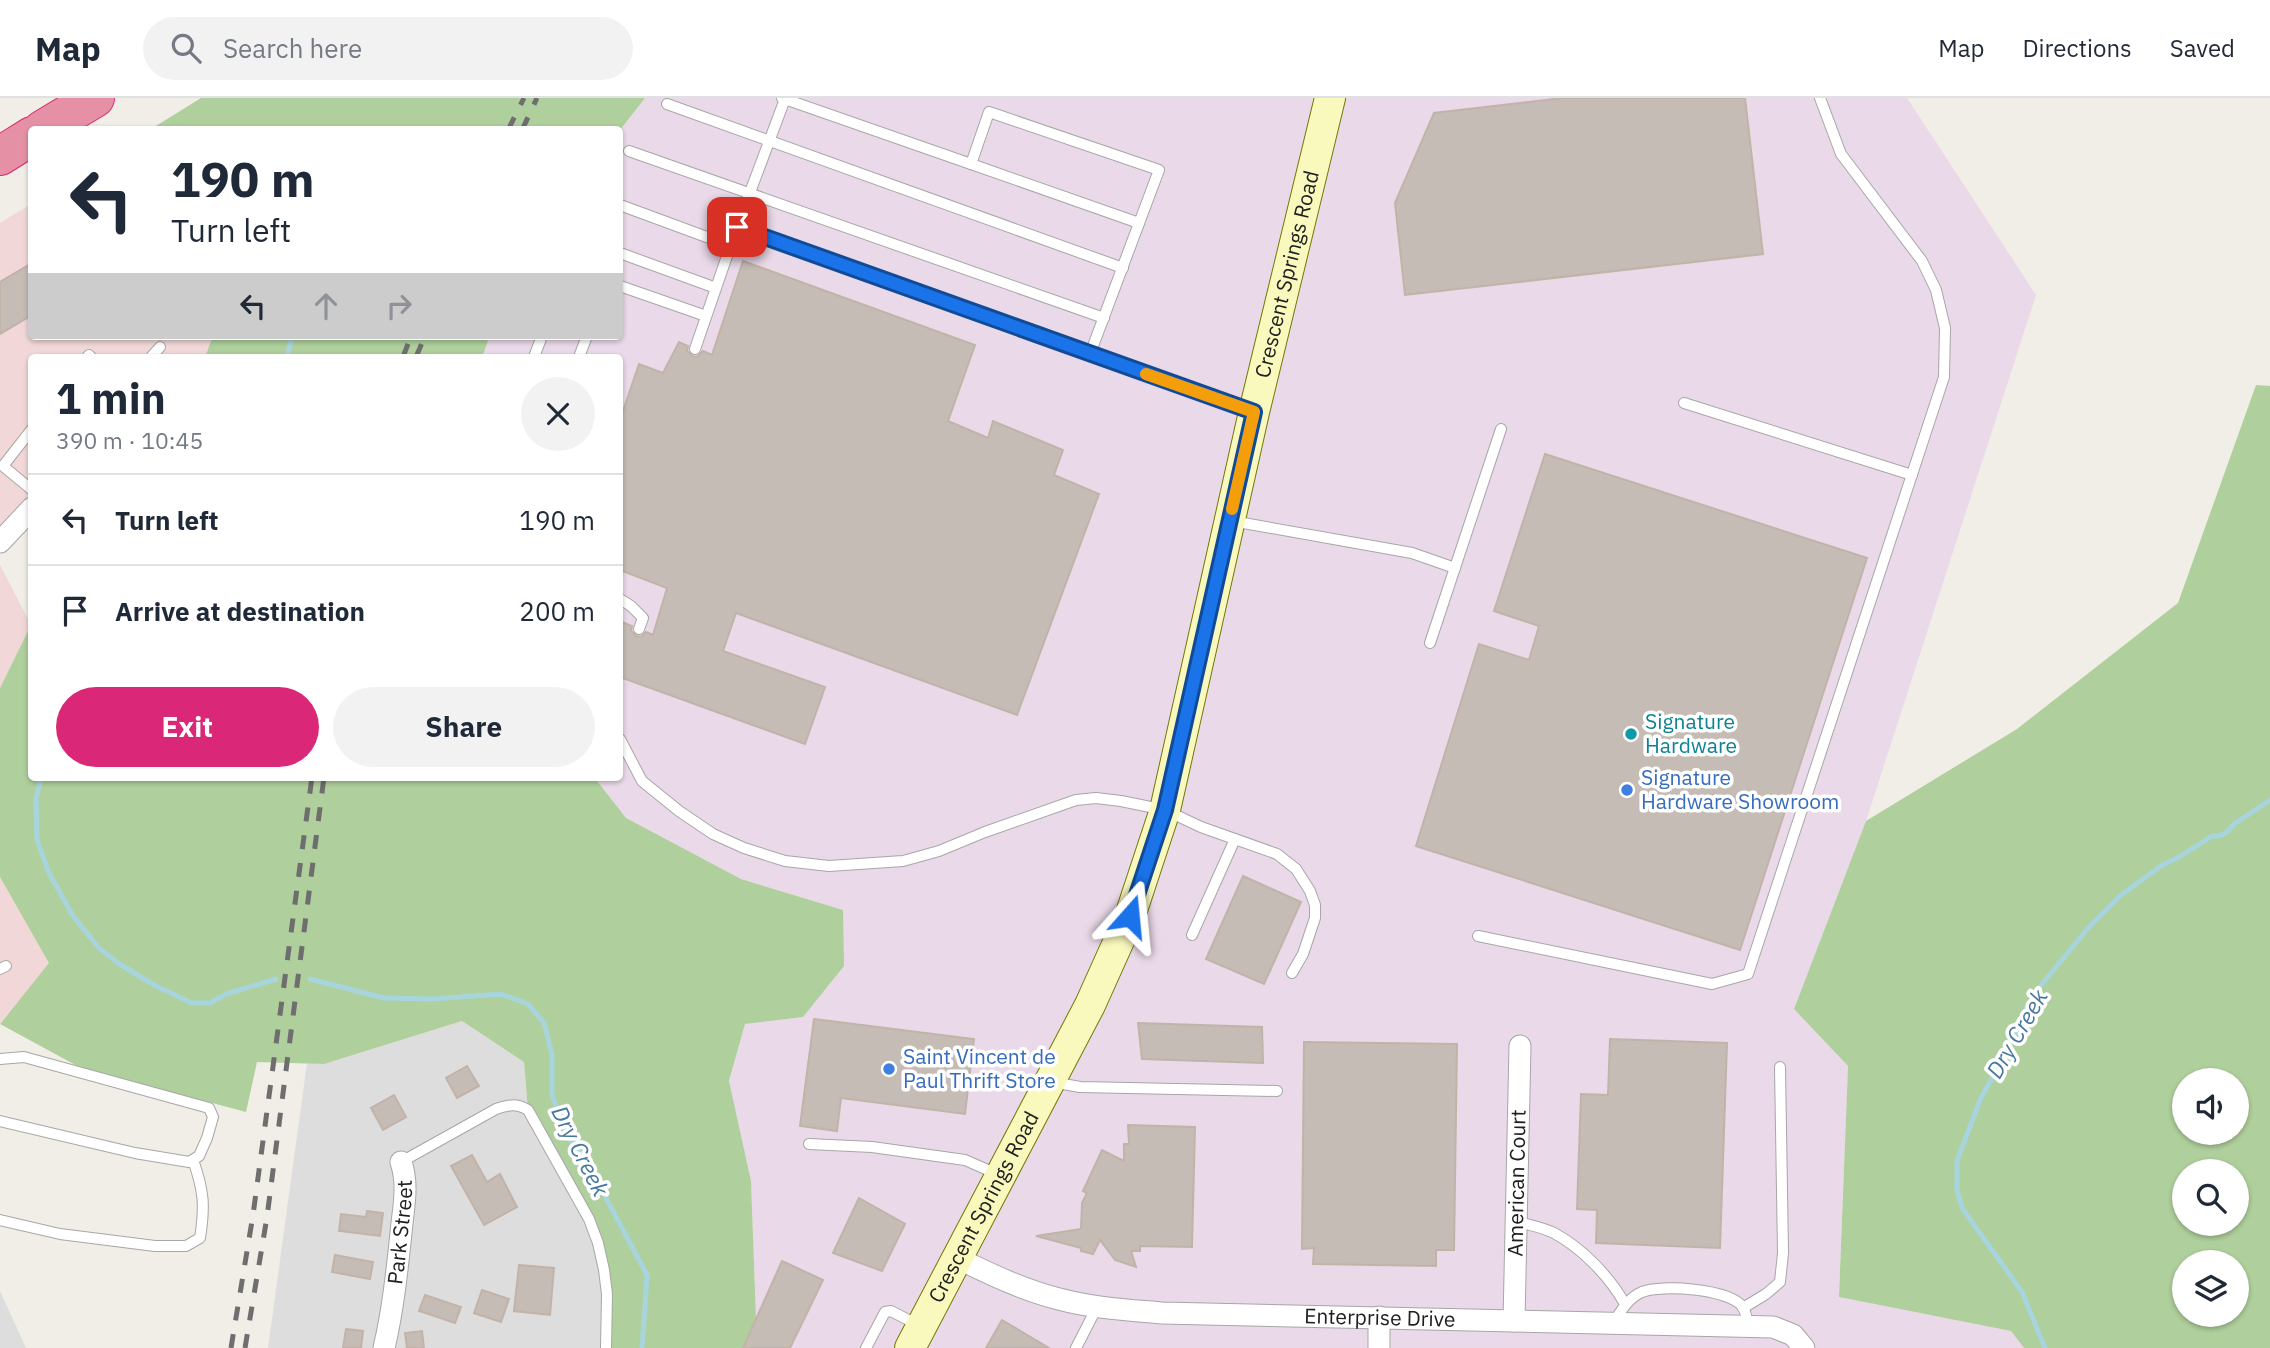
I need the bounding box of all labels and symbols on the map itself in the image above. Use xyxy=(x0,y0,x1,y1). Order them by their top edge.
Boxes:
street label: Crescent Springs Road xyxy=(1248,168,1325,381)
pin xyxy=(707,197,767,257)
place label: Signature Hardware xyxy=(1645,707,1737,759)
marker: Signature Hardware xyxy=(1623,726,1639,742)
place label: Signature Hardware Showroom xyxy=(1641,763,1839,815)
marker: Signature Hardware Showroom xyxy=(1619,782,1635,798)
position arrow xyxy=(1093,879,1167,953)
water label: Dry Creek xyxy=(1979,983,2054,1083)
place label: Saint Vincent de Paul Thrift Store xyxy=(903,1042,1056,1094)
marker: Saint Vincent de Paul Thrift Store xyxy=(881,1061,897,1077)
water label: Dry Creek xyxy=(545,1100,617,1202)
street label: Crescent Springs Road xyxy=(921,1106,1045,1307)
street label: American Court xyxy=(1500,1109,1532,1257)
street label: Park Street xyxy=(380,1179,418,1286)
street label: Enterprise Drive xyxy=(1304,1301,1456,1333)

